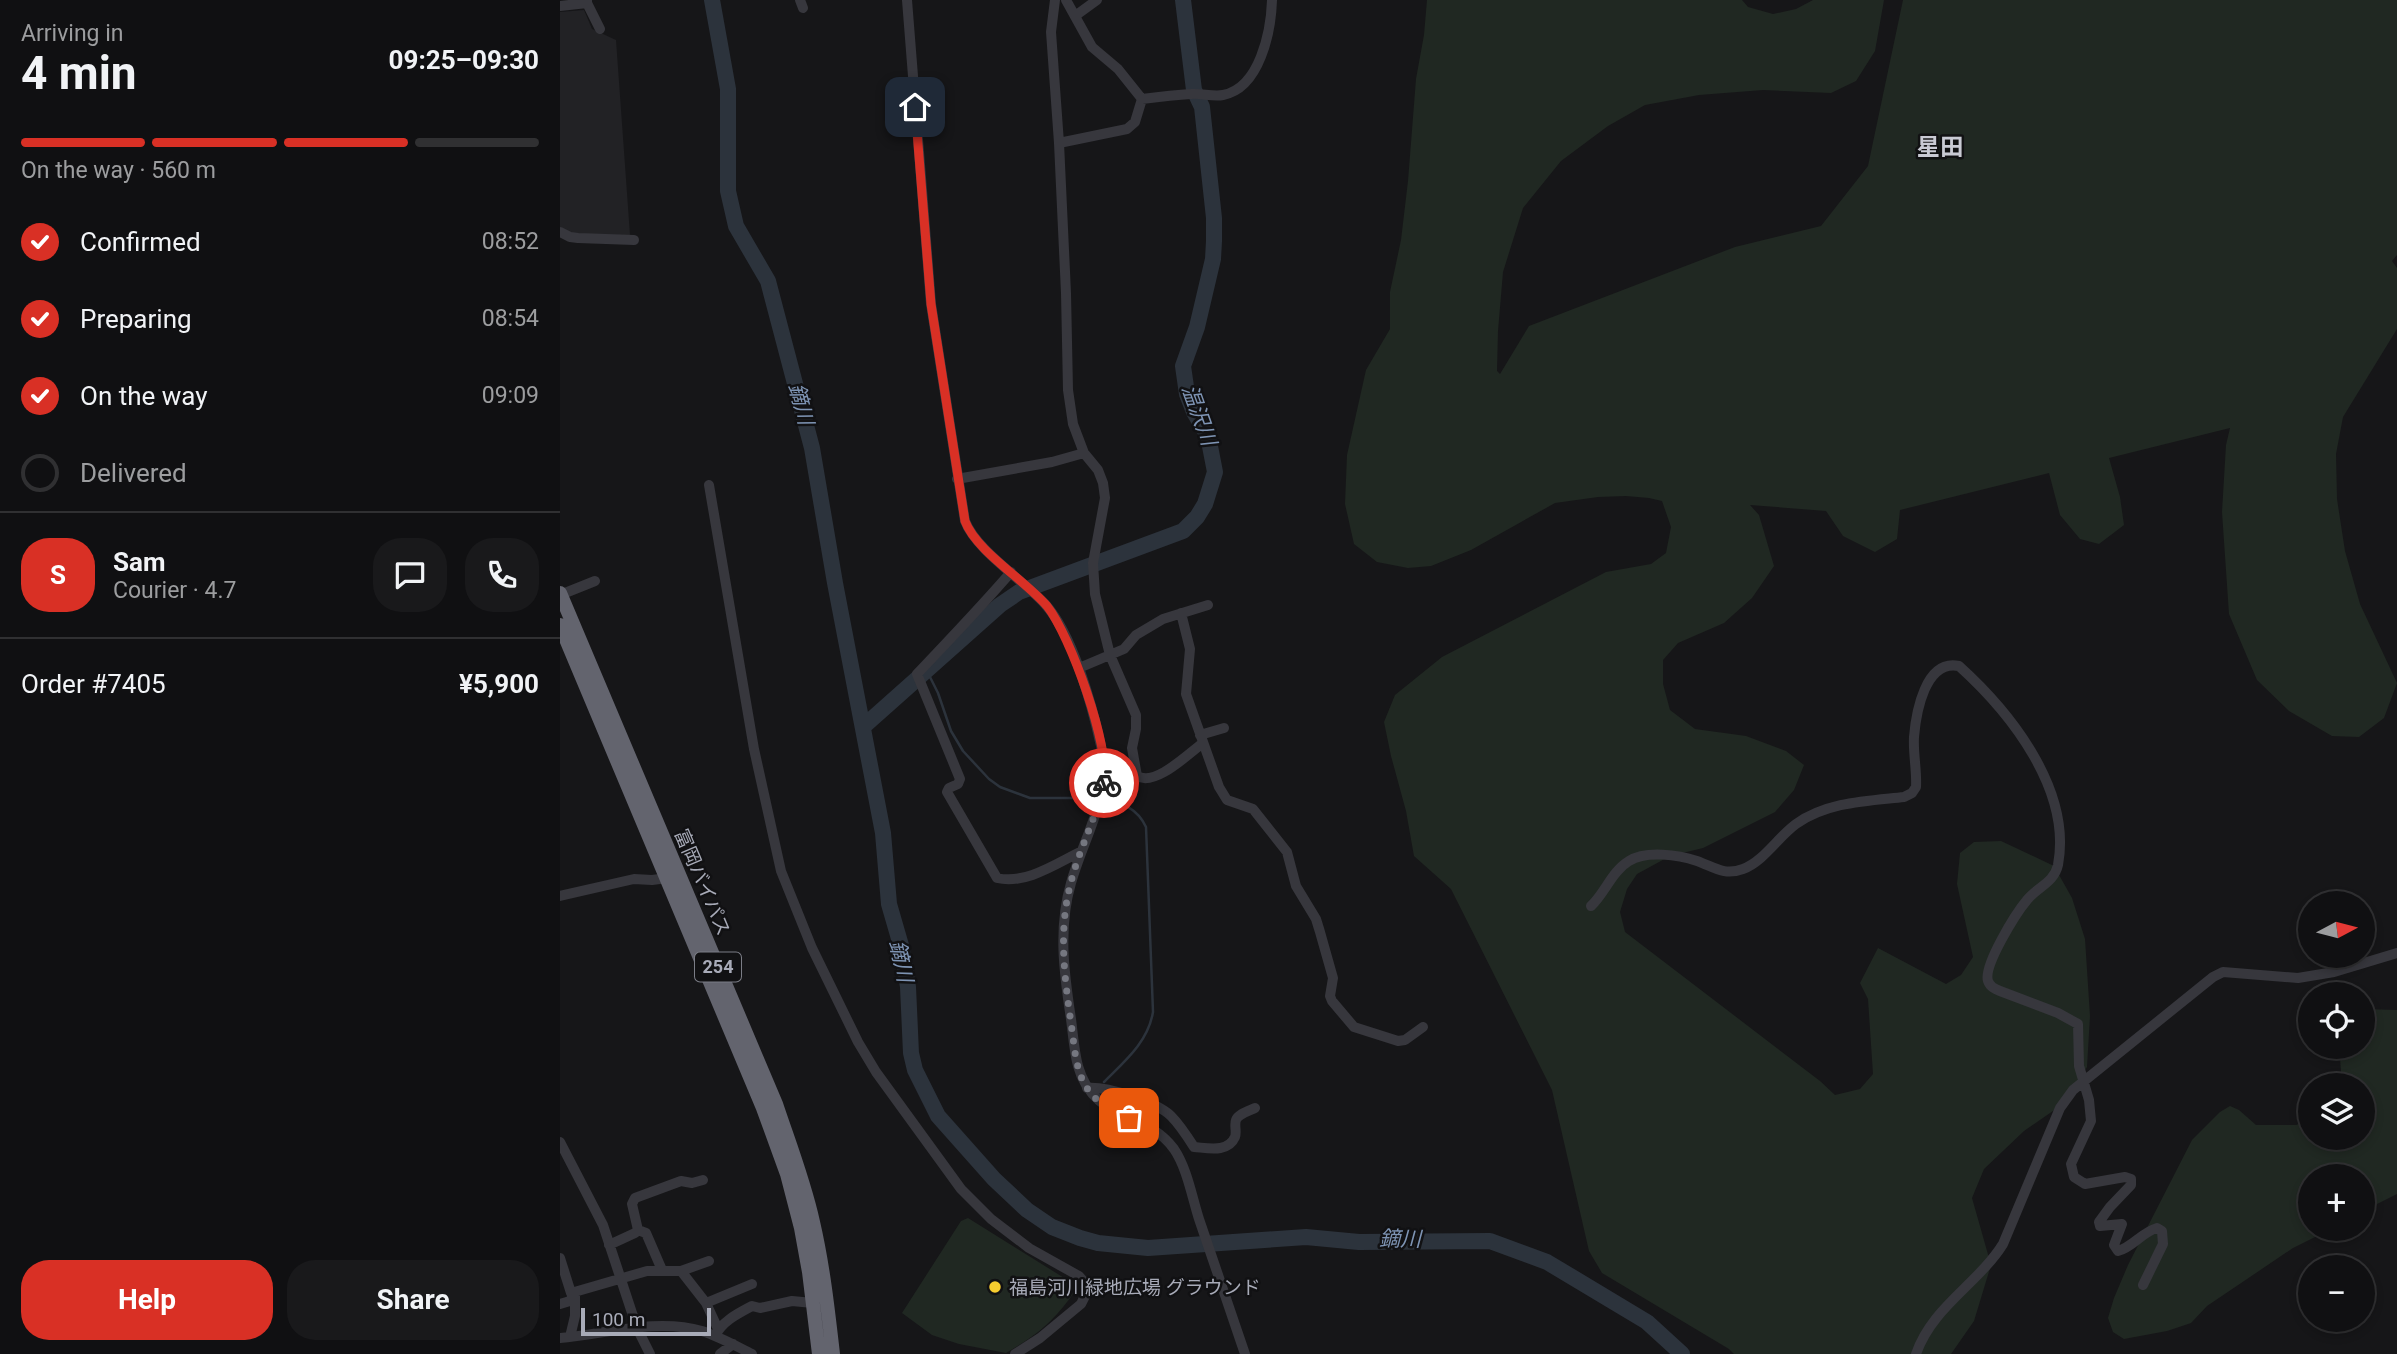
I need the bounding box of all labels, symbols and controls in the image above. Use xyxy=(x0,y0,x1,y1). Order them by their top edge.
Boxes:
text: Arriving in xyxy=(21,20,124,47)
text: 09:25–09:30 xyxy=(389,45,539,75)
text: 4 min xyxy=(21,46,137,100)
pin xyxy=(885,77,945,137)
icon: home xyxy=(896,88,934,126)
district label: 星田 xyxy=(1917,134,1963,161)
text: On the way · 560 m xyxy=(21,157,216,184)
icon: check xyxy=(21,223,59,261)
text: Confirmed xyxy=(80,227,201,257)
text: 08:52 xyxy=(482,228,539,255)
icon: check xyxy=(21,300,59,338)
text: Preparing xyxy=(80,304,192,334)
text: 08:54 xyxy=(482,305,539,332)
icon: check xyxy=(21,377,59,415)
text: On the way xyxy=(80,381,208,411)
water label: 鏑川 xyxy=(784,381,819,429)
water label: 温沢川 xyxy=(1177,381,1222,451)
text: 09:09 xyxy=(482,382,539,409)
text: Delivered xyxy=(80,458,187,488)
button: chat xyxy=(373,538,447,612)
button: phone xyxy=(465,538,539,612)
text: Sam xyxy=(113,547,165,577)
text: S xyxy=(50,560,66,590)
text: Courier · 4.7 xyxy=(113,577,236,604)
text: Order #7405 xyxy=(21,669,166,699)
text: ¥5,900 xyxy=(459,669,539,699)
courier xyxy=(1069,748,1139,818)
icon: bike xyxy=(1085,764,1123,802)
street label: 富岡バイパス xyxy=(670,825,735,939)
north arrow xyxy=(2298,891,2375,968)
map controls xyxy=(2298,891,2375,1332)
water label: 鏑川 xyxy=(885,938,918,986)
road number: 254 xyxy=(695,952,741,982)
button: locate xyxy=(2298,982,2375,1059)
button: layers xyxy=(2298,1073,2375,1150)
pin xyxy=(1099,1088,1159,1148)
icon: bag xyxy=(1110,1099,1148,1137)
button: + xyxy=(2298,1164,2375,1241)
water label: 鏑川 xyxy=(1379,1227,1423,1251)
button: − xyxy=(2298,1255,2375,1332)
button: Help xyxy=(21,1260,273,1340)
button: Share xyxy=(287,1260,539,1340)
place label: 福島河川緑地広場 グラウンド xyxy=(1009,1276,1261,1299)
marker: 福島河川緑地広場 グラウンド xyxy=(987,1279,1003,1295)
scale bar xyxy=(581,1305,710,1337)
text: 100 m xyxy=(592,1308,645,1331)

